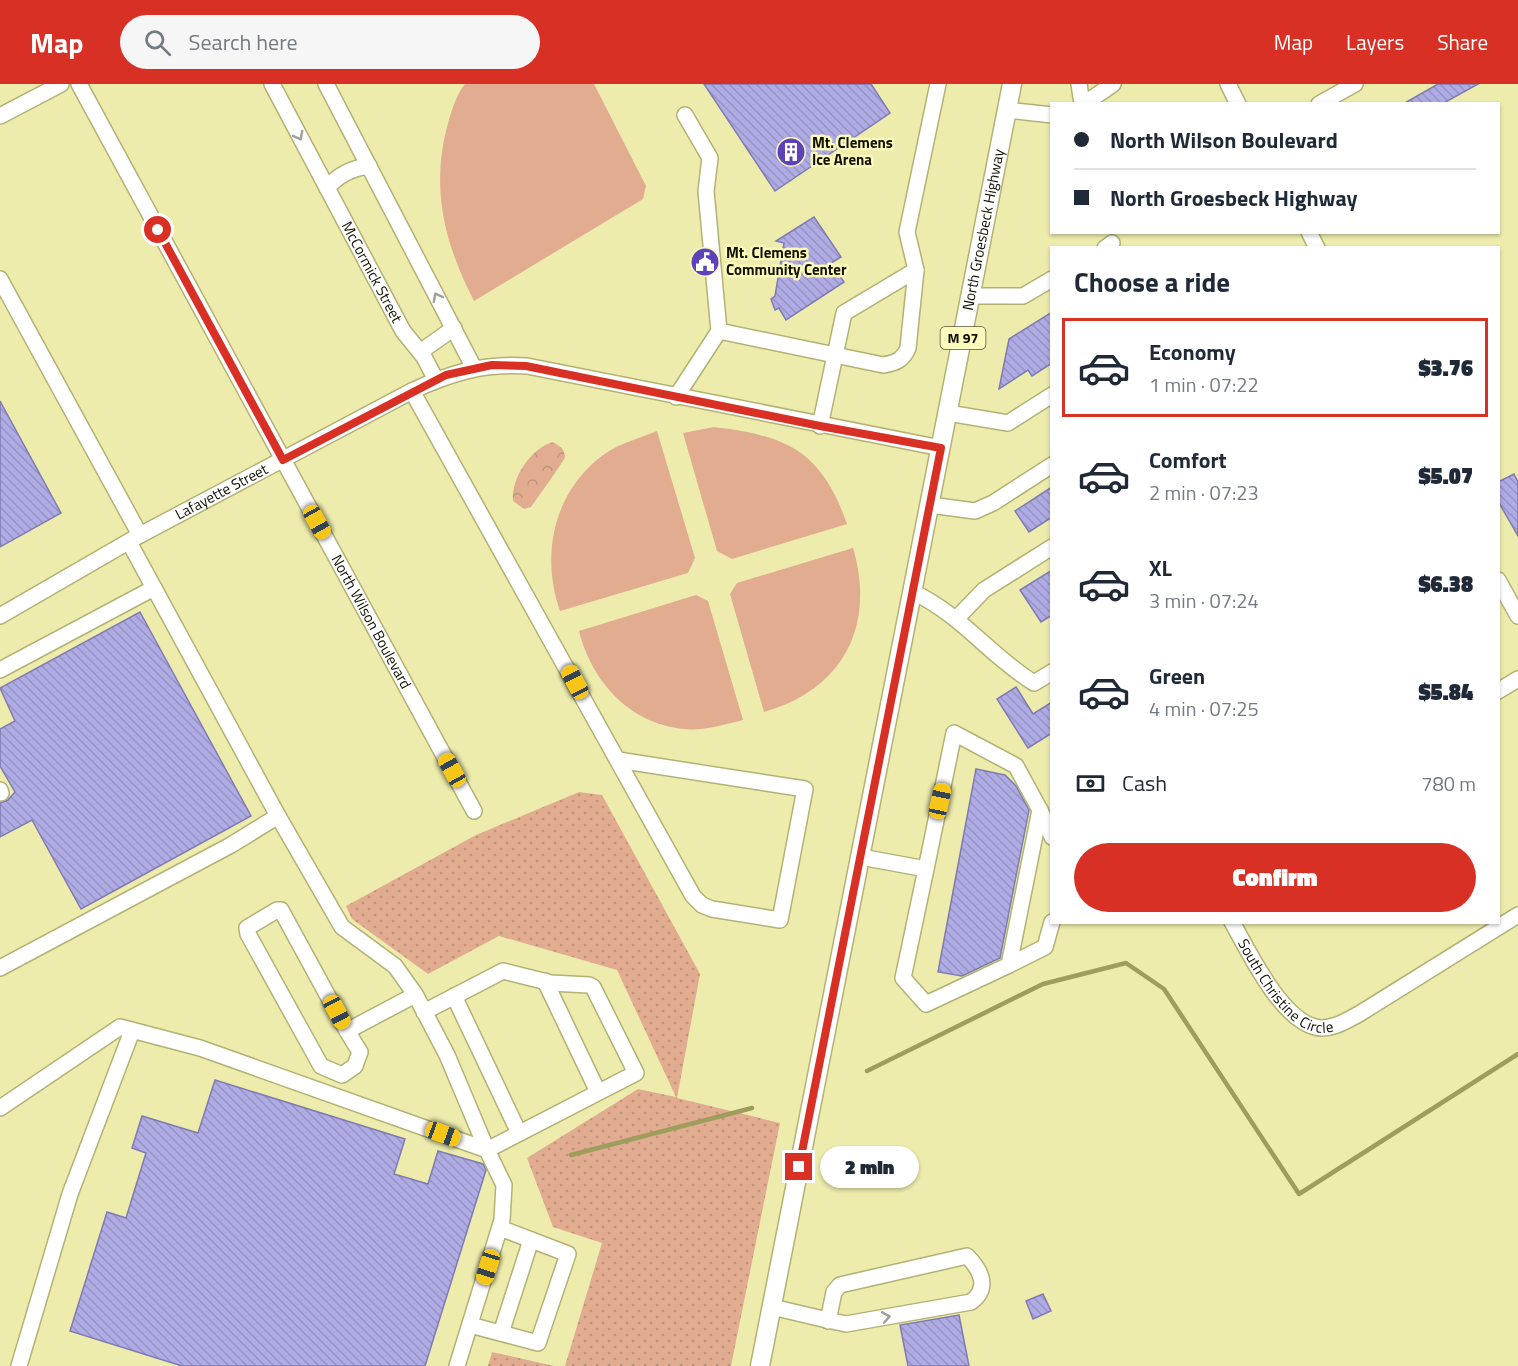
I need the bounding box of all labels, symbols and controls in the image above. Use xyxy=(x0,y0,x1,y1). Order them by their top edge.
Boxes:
search box xyxy=(120,15,540,69)
text: Map xyxy=(30,21,84,64)
text: Search here xyxy=(189,25,298,59)
icon: search xyxy=(141,26,174,59)
text: Map xyxy=(1274,26,1313,58)
text: Layers xyxy=(1346,26,1404,58)
text: Share xyxy=(1437,26,1488,58)
text: North Wilson Boulevard xyxy=(1110,123,1338,157)
one-way arrow xyxy=(292,129,303,140)
place label: Mt. Clemens Ice Arena xyxy=(812,131,893,171)
building icon: Mt. Clemens Ice Arena xyxy=(775,136,807,168)
street label: North Groesbeck Highway xyxy=(956,147,1010,312)
text: North Groesbeck Highway xyxy=(1110,181,1358,215)
route start xyxy=(144,216,171,243)
street label: McCormick Street xyxy=(336,217,409,327)
place label: Mt. Clemens Community Center xyxy=(726,241,847,281)
public building icon: Mt. Clemens Community Center xyxy=(689,246,721,278)
text: Choose a ride xyxy=(1074,261,1230,302)
one-way arrow xyxy=(433,293,444,303)
road number: M 97 xyxy=(940,327,986,349)
text: Economy xyxy=(1149,335,1236,369)
icon: car xyxy=(1077,341,1131,395)
text: $3.76 xyxy=(1418,351,1473,385)
text: 1 min · 07:22 xyxy=(1149,369,1259,400)
text: Comfort xyxy=(1149,443,1227,477)
icon: car xyxy=(1077,449,1131,503)
street label: Lafayette Street xyxy=(171,457,272,525)
text: $5.07 xyxy=(1418,459,1473,493)
text: 2 min · 07:23 xyxy=(1149,477,1259,508)
car xyxy=(300,502,334,542)
street label: North Wilson Boulevard xyxy=(326,550,417,693)
text: XL xyxy=(1149,551,1172,585)
icon: car xyxy=(1077,557,1131,611)
text: $6.38 xyxy=(1418,567,1473,601)
text: 3 min · 07:24 xyxy=(1149,585,1259,616)
text: Green xyxy=(1149,659,1205,693)
car xyxy=(559,662,591,702)
icon: car xyxy=(1077,665,1131,719)
text: $5.84 xyxy=(1418,675,1473,709)
text: 4 min · 07:25 xyxy=(1149,693,1259,724)
car xyxy=(435,750,469,790)
text: Cash xyxy=(1122,766,1167,800)
icon: cash xyxy=(1074,767,1107,800)
text: 780 m xyxy=(1421,768,1476,799)
car xyxy=(927,782,953,820)
button: Confirm xyxy=(1074,843,1476,912)
street label: South Christine Circle xyxy=(1232,934,1335,1039)
car xyxy=(321,992,353,1032)
car xyxy=(423,1119,463,1149)
callout: 2 min xyxy=(820,1146,919,1188)
text: 2 min xyxy=(845,1151,894,1182)
route end xyxy=(785,1153,812,1180)
car xyxy=(474,1247,502,1287)
one-way arrow xyxy=(881,1311,891,1324)

